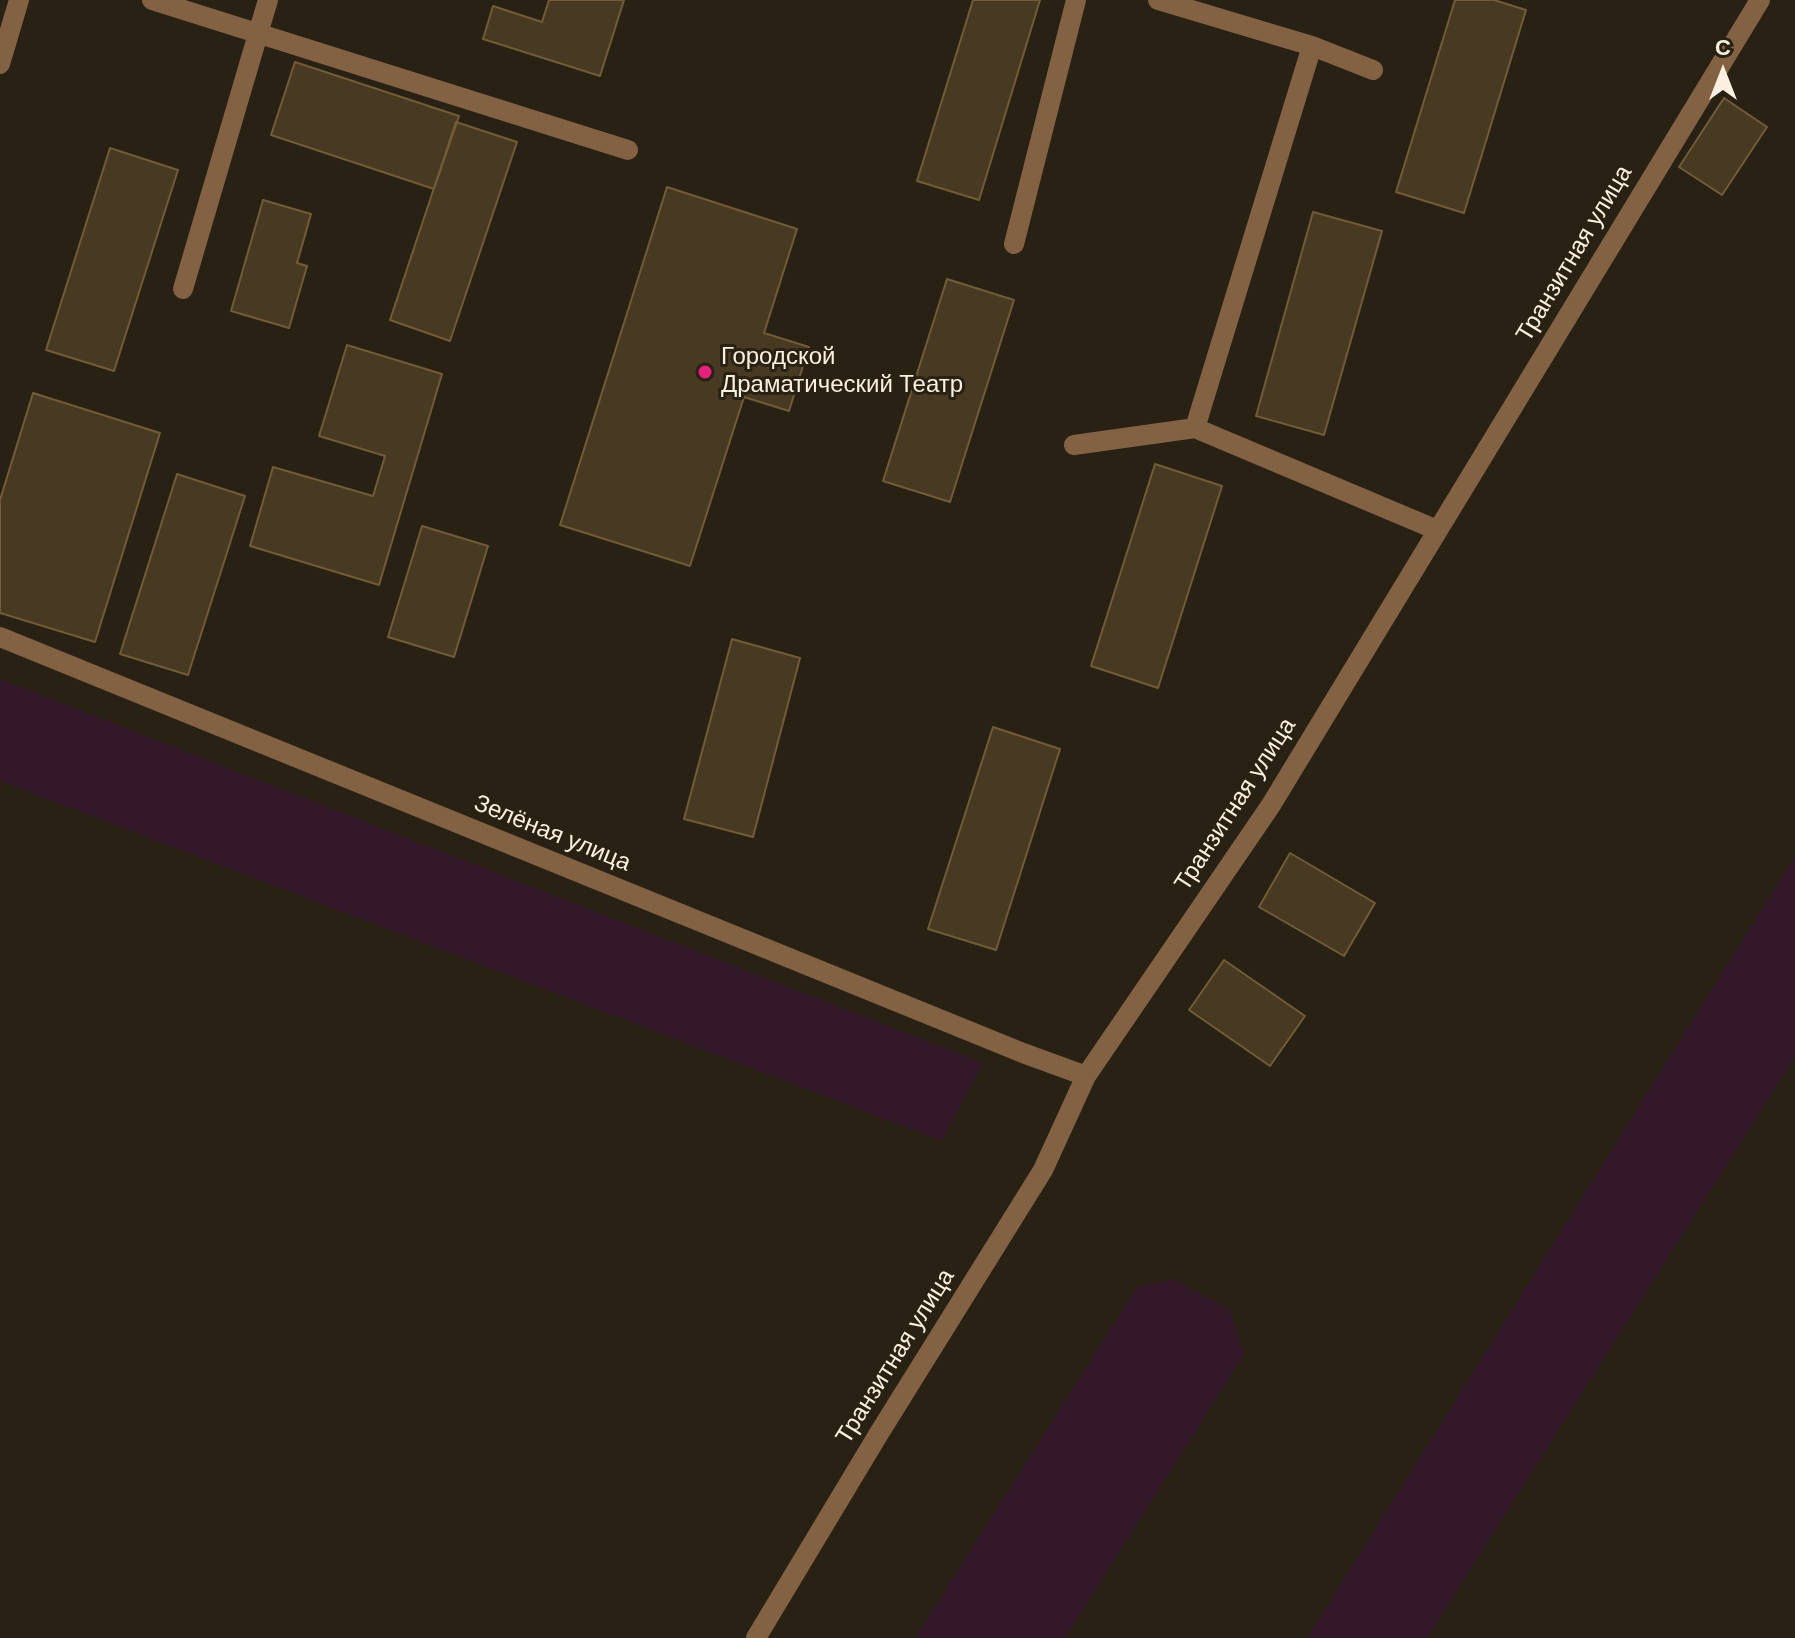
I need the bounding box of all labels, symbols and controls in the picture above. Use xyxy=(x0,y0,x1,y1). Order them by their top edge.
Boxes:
north arrow xyxy=(1683,32,1763,112)
text: С xyxy=(1715,33,1731,62)
street label: Транзитная улица xyxy=(1511,161,1639,347)
place label: Городской Драматический Театр xyxy=(721,344,963,400)
marker: Городской Драматический Театр xyxy=(696,363,714,381)
street label: Транзитная улица xyxy=(1169,713,1303,897)
street label: Зелёная улица xyxy=(469,789,635,879)
street label: Транзитная улица xyxy=(831,1264,961,1450)

